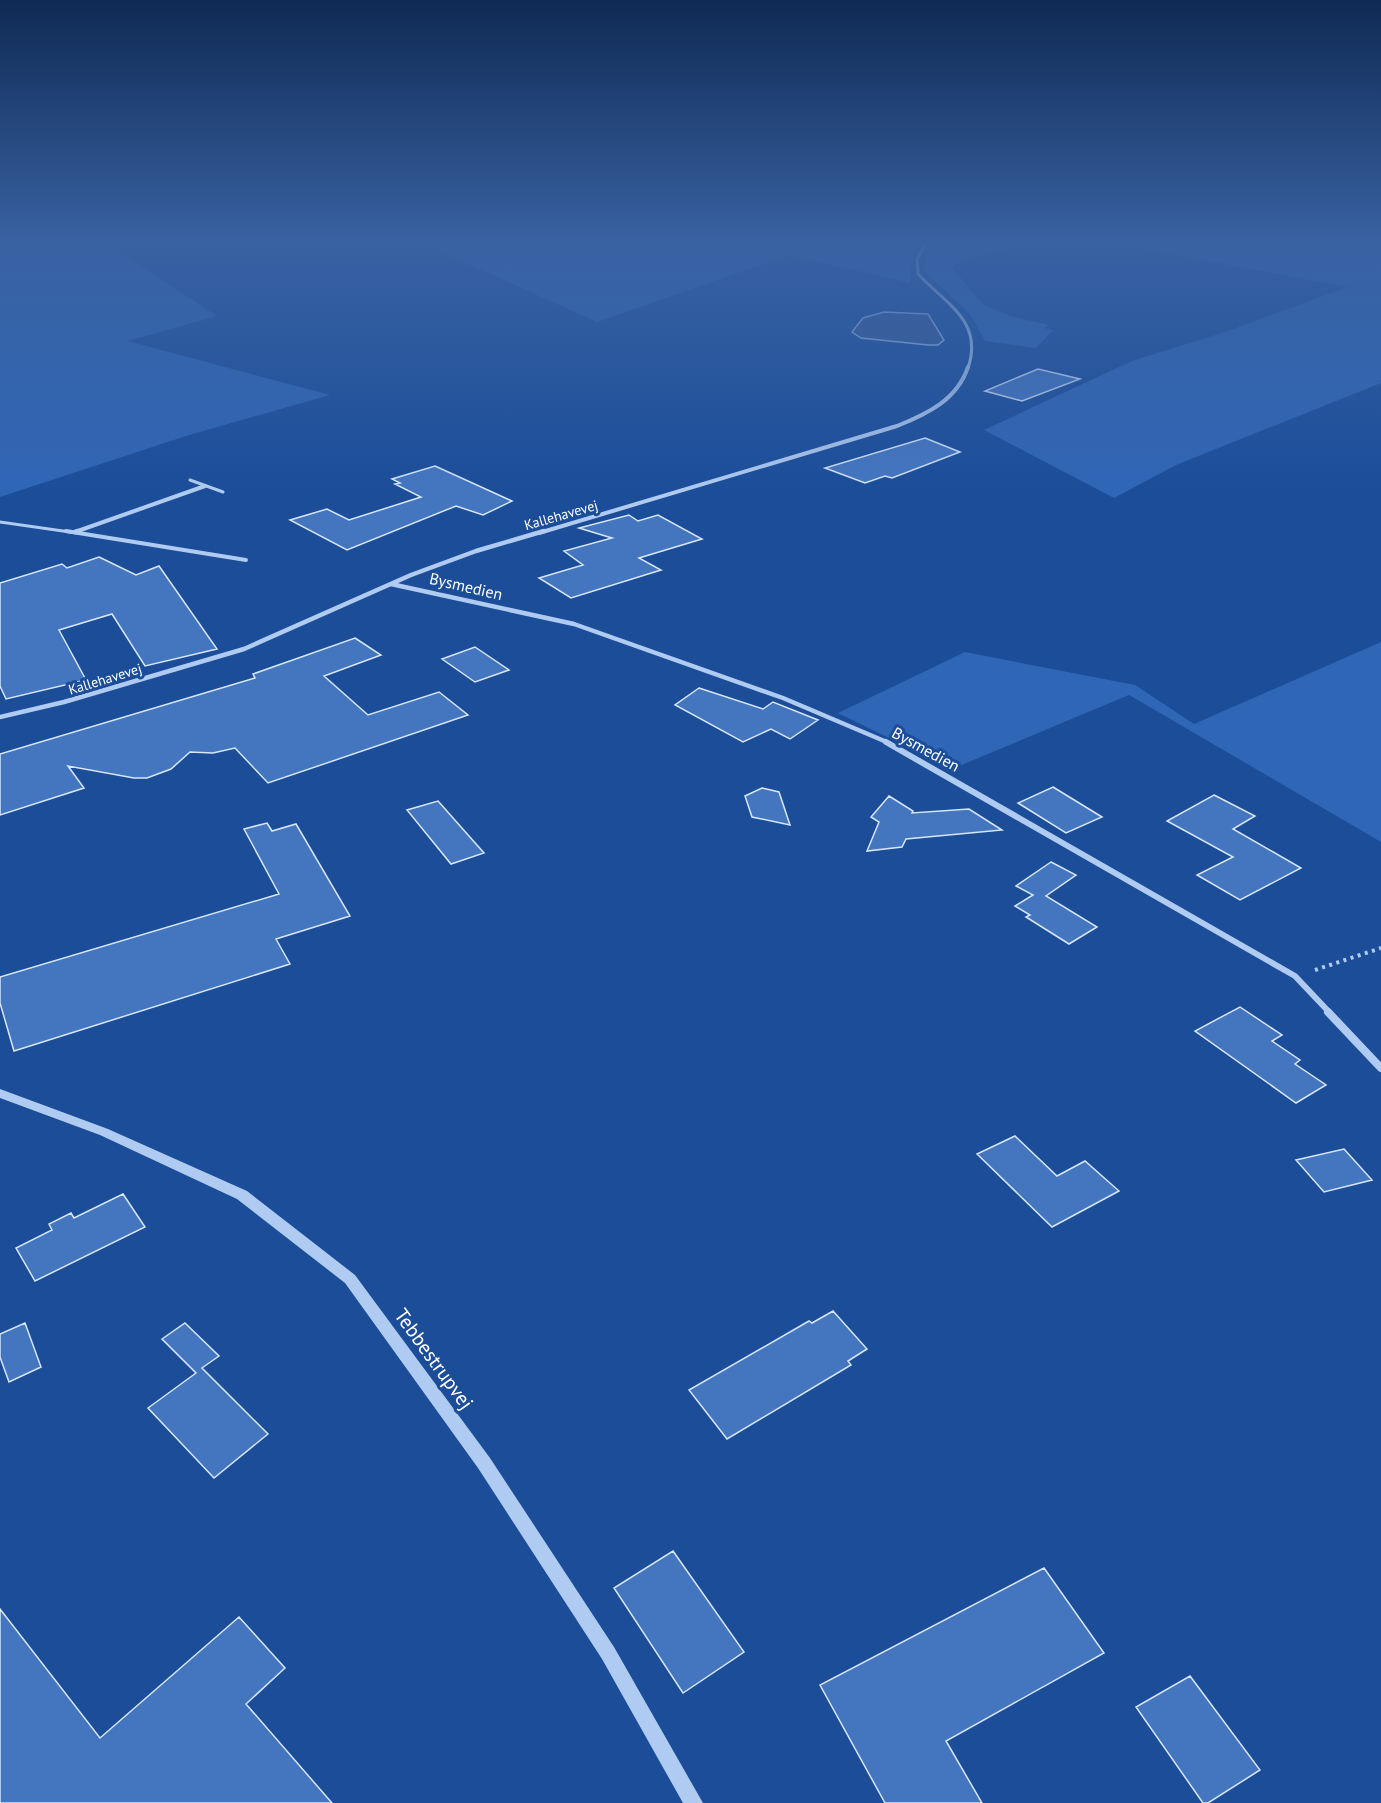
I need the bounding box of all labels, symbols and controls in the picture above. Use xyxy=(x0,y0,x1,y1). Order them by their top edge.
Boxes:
street label: Kallehavevej xyxy=(522,496,600,534)
street label: Bysmedien xyxy=(427,568,505,604)
street label: Kallehavevej xyxy=(66,659,144,699)
street label: Bysmedien xyxy=(889,722,963,776)
street label: Tebbestrupvej xyxy=(389,1303,479,1415)

